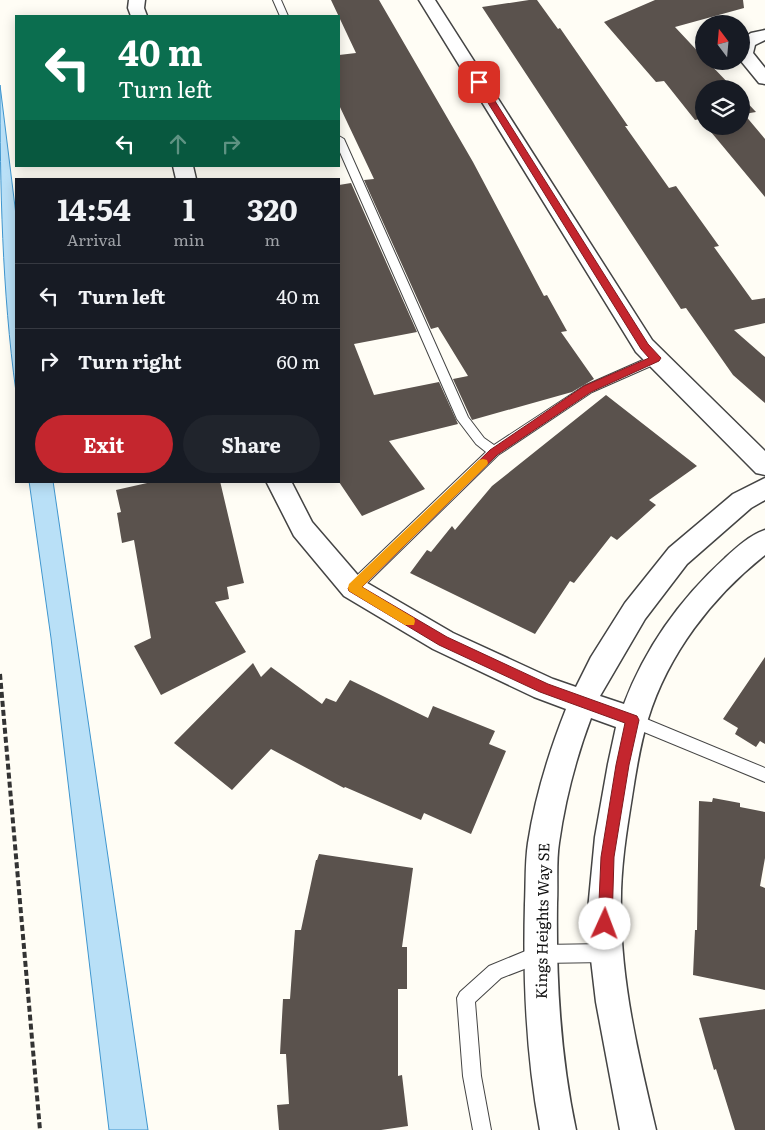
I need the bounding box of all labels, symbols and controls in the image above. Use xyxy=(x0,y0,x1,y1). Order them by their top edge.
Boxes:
north arrow xyxy=(695,15,750,70)
map controls xyxy=(695,15,750,135)
text: 40 m xyxy=(118,25,203,77)
icon: left xyxy=(35,35,100,100)
pin xyxy=(458,61,500,103)
icon: arrive xyxy=(465,68,493,96)
text: Turn left xyxy=(118,72,212,105)
button: layers xyxy=(695,80,750,135)
icon: left xyxy=(111,130,139,158)
icon: ahead xyxy=(164,130,192,158)
icon: right xyxy=(217,130,245,158)
text: 14:54 xyxy=(57,186,131,230)
text: 1 xyxy=(183,186,195,230)
text: 320 xyxy=(247,186,298,230)
text: Arrival xyxy=(67,227,121,251)
text: min xyxy=(173,227,205,251)
text: m xyxy=(265,227,280,251)
icon: left xyxy=(35,282,63,310)
text: Turn left xyxy=(78,282,165,310)
text: 40 m xyxy=(276,282,320,310)
icon: right xyxy=(35,347,63,375)
text: Turn right xyxy=(78,347,182,375)
text: 60 m xyxy=(277,347,320,375)
button: Exit xyxy=(35,415,173,473)
button: Share xyxy=(183,415,320,473)
street label: Kings Heights Way SE xyxy=(529,843,554,999)
position arrow xyxy=(578,897,630,949)

